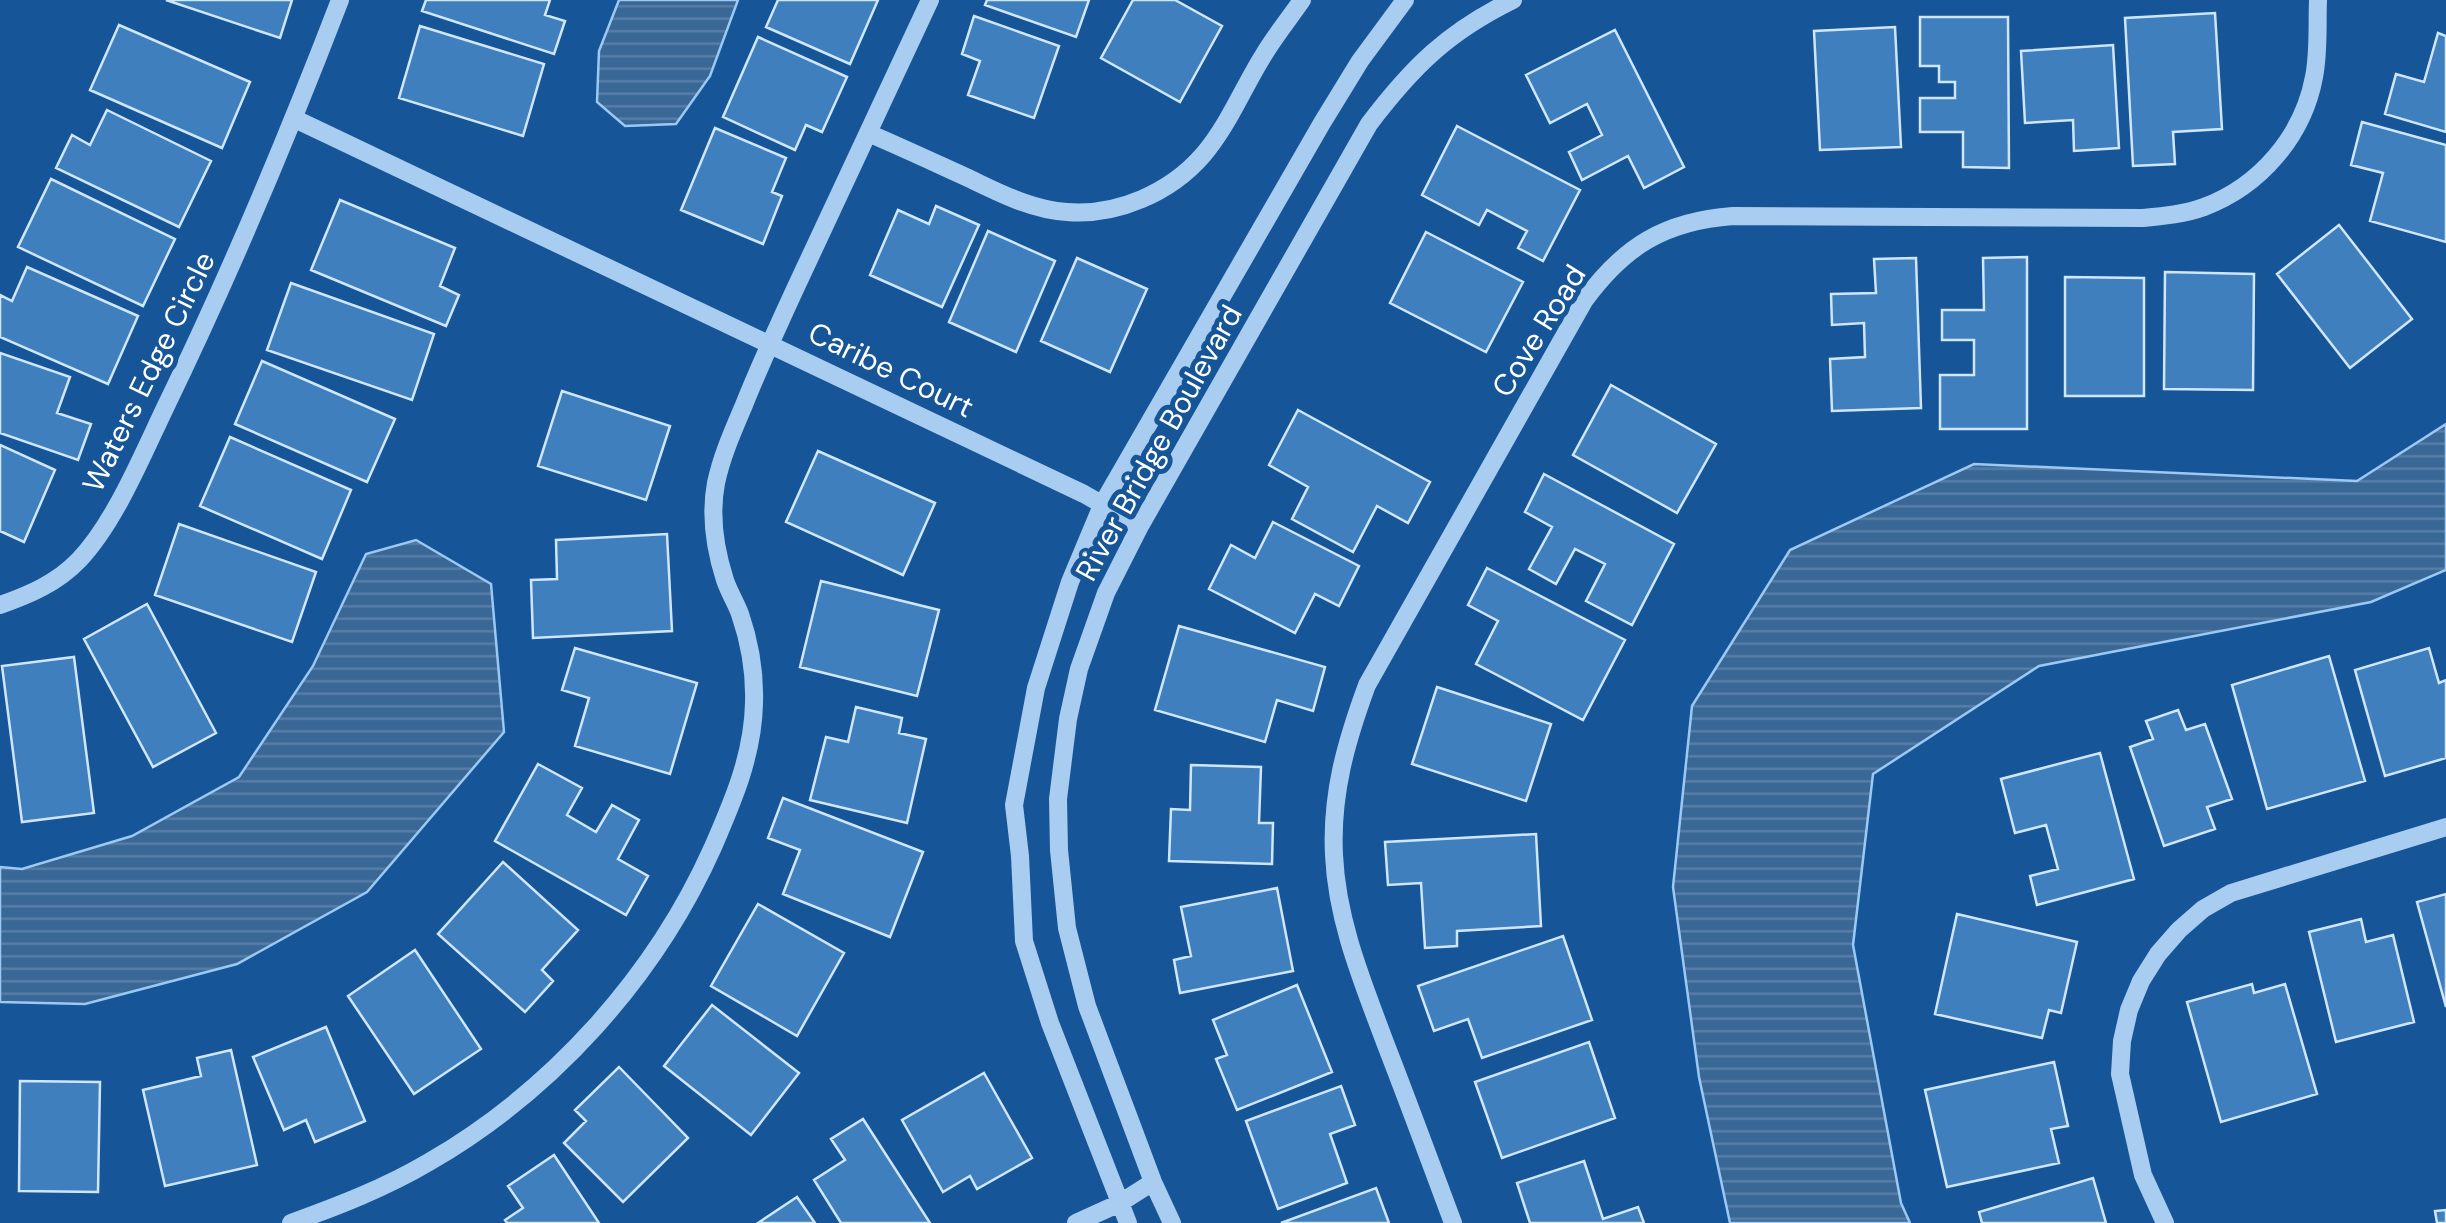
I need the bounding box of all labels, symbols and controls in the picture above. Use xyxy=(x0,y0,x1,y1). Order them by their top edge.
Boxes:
street label: Waters Edge Circle xyxy=(73,245,224,499)
street label: Cove Road xyxy=(1483,257,1594,404)
street label: River Bridge Boulevard xyxy=(1066,298,1251,588)
street label: Caribe Court xyxy=(802,313,980,426)

